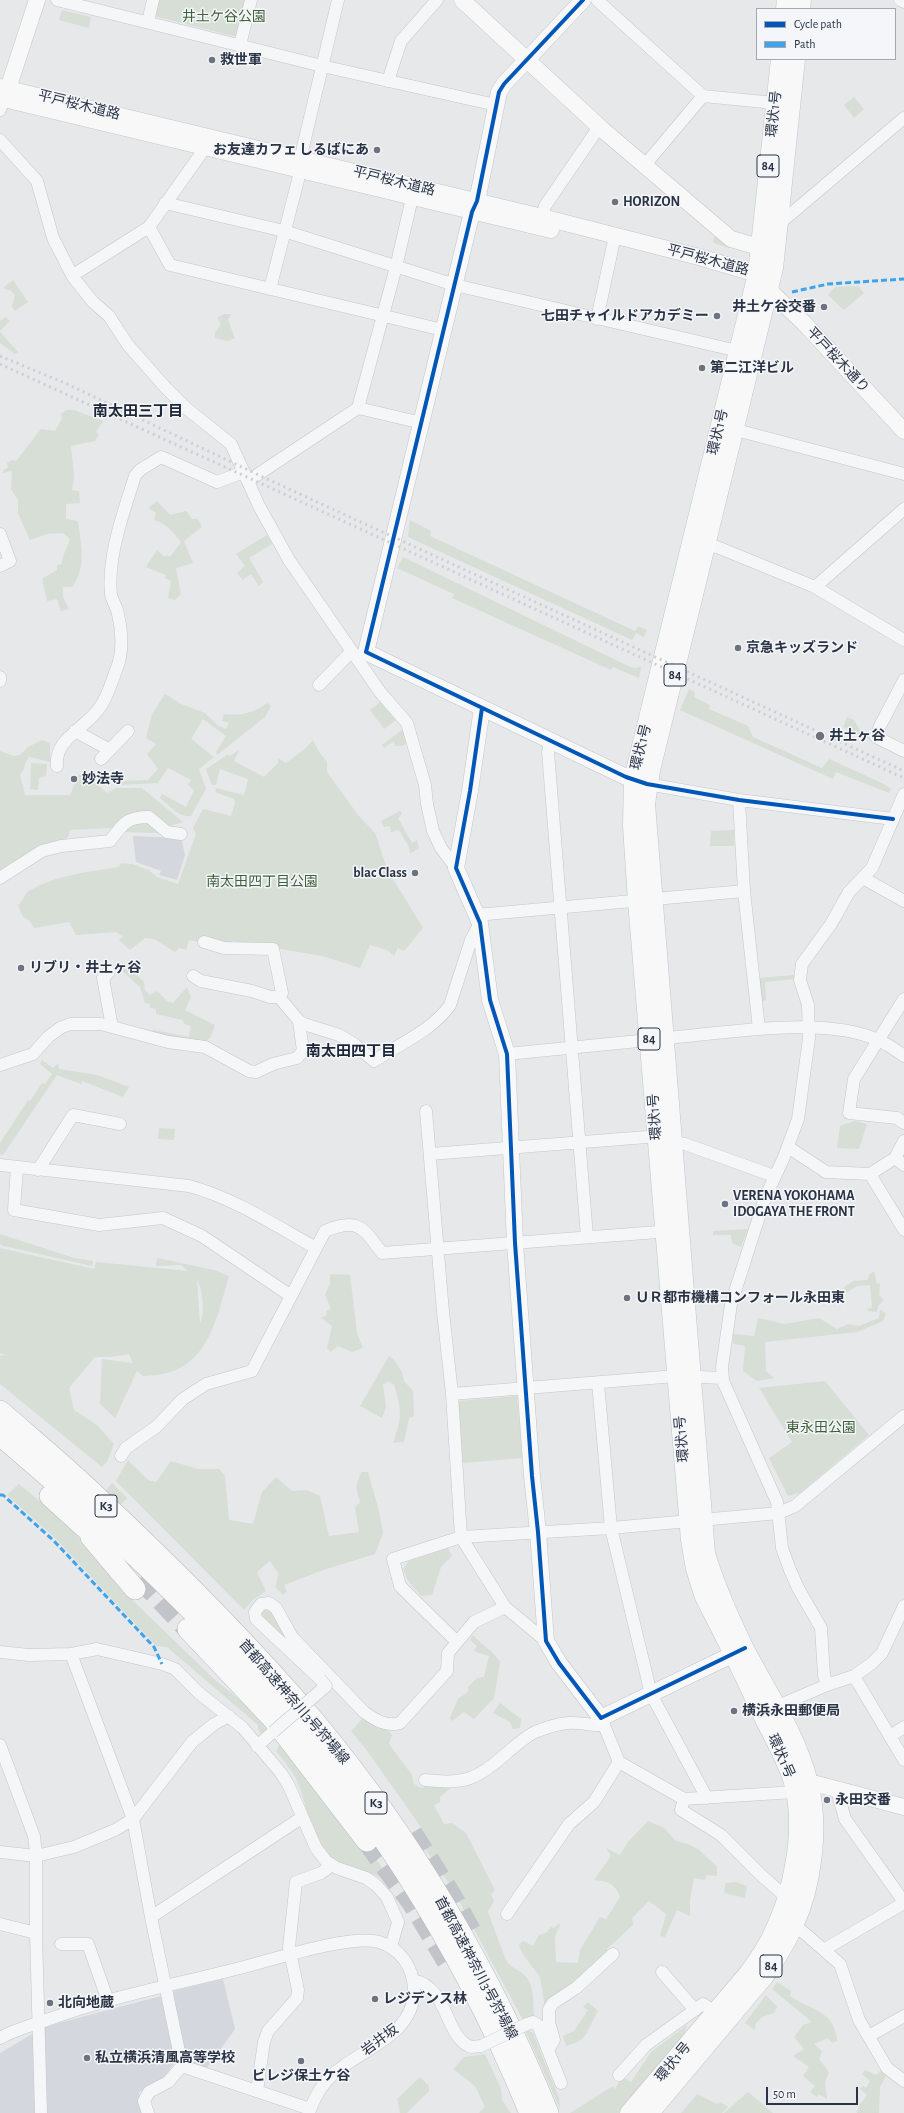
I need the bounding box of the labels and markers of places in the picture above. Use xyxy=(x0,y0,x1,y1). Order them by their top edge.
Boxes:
place label: 救世軍 xyxy=(220,52,262,68)
marker: 救世軍 xyxy=(207,55,217,65)
place label: お友達カフェ しるばにあ xyxy=(213,142,369,158)
marker: お友達カフェ しるばにあ xyxy=(372,145,382,155)
place label: HORIZON xyxy=(623,194,680,210)
marker: HORIZON xyxy=(610,197,620,207)
place label: 井土ケ谷交番 xyxy=(732,299,816,315)
marker: 井土ケ谷交番 xyxy=(819,302,829,312)
place label: 七田チャイルドアカデミー xyxy=(541,308,709,324)
marker: 七田チャイルドアカデミー xyxy=(712,311,722,321)
place label: 第二江洋ビル xyxy=(710,360,794,376)
marker: 第二江洋ビル xyxy=(697,363,707,373)
place label: 京急キッズランド xyxy=(746,640,858,656)
marker: 京急キッズランド xyxy=(733,643,743,653)
place label: 井土ヶ谷 xyxy=(829,728,885,744)
marker: 井土ヶ谷 xyxy=(814,730,826,742)
place label: 妙法寺 xyxy=(82,771,124,787)
marker: 妙法寺 xyxy=(69,774,79,784)
place label: blac Class xyxy=(353,865,407,881)
marker: blac Class xyxy=(410,868,420,878)
place label: リブリ・井土ヶ谷 xyxy=(29,960,141,976)
marker: リブリ・井土ヶ谷 xyxy=(16,963,26,973)
place label: VERENA YOKOHAMA IDOGAYA THE FRONT xyxy=(733,1188,855,1220)
marker: VERENA YOKOHAMA IDOGAYA THE FRONT xyxy=(720,1199,730,1209)
place label: ＵＲ都市機構コンフォール永田東 xyxy=(635,1290,845,1306)
marker: ＵＲ都市機構コンフォール永田東 xyxy=(622,1293,632,1303)
place label: 横浜永田郵便局 xyxy=(742,1703,840,1719)
marker: 横浜永田郵便局 xyxy=(729,1706,739,1716)
place label: 永田交番 xyxy=(835,1792,891,1808)
marker: 永田交番 xyxy=(822,1795,832,1805)
place label: レジデンス林 xyxy=(383,1991,467,2007)
marker: レジデンス林 xyxy=(370,1994,380,2004)
place label: 北向地蔵 xyxy=(58,1995,114,2011)
marker: 北向地蔵 xyxy=(45,1998,55,2008)
place label: 私立横浜清風高等学校 xyxy=(95,2050,235,2066)
marker: 私立横浜清風高等学校 xyxy=(82,2053,92,2063)
marker: ビレジ保土ケ谷 xyxy=(296,2056,306,2066)
place label: ビレジ保土ケ谷 xyxy=(252,2068,350,2084)

